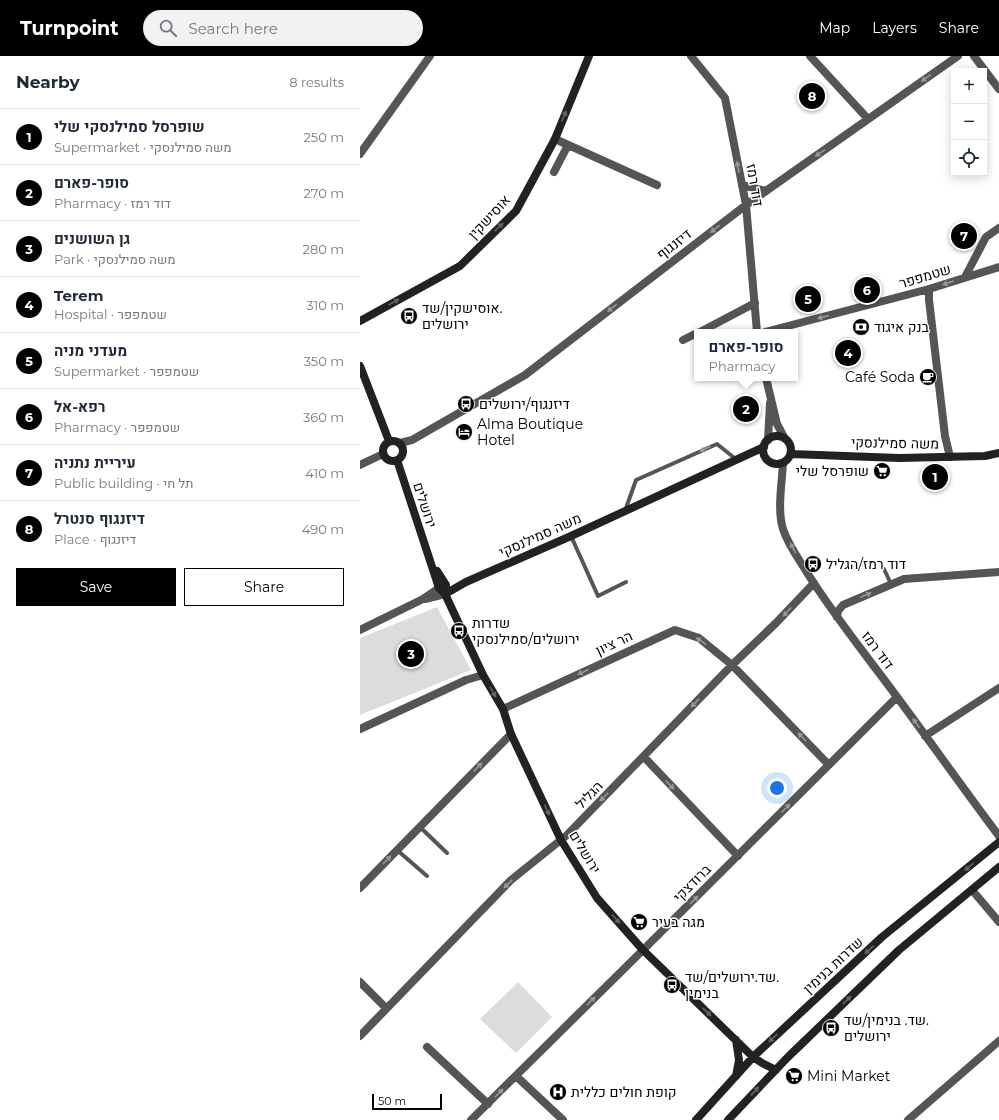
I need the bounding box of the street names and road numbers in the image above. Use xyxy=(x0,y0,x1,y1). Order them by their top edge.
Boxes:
street label: דוד רמז xyxy=(742,162,768,208)
street label: אוסישקין xyxy=(464,191,514,243)
street label: דיזנגוף xyxy=(653,225,695,263)
street label: שטמפפר xyxy=(897,260,953,292)
street label: משה סמילנסקי xyxy=(851,433,939,453)
street label: ירושלים xyxy=(409,480,441,530)
street label: משה סמילנסקי xyxy=(496,509,584,561)
street label: הר ציון xyxy=(593,627,635,659)
street label: דוד רמז xyxy=(858,627,898,673)
street label: הגליל xyxy=(571,777,607,813)
street label: ירושלים xyxy=(565,827,605,877)
street label: ברודצקי xyxy=(669,860,715,906)
street label: שדרות בנימין xyxy=(799,933,867,997)

